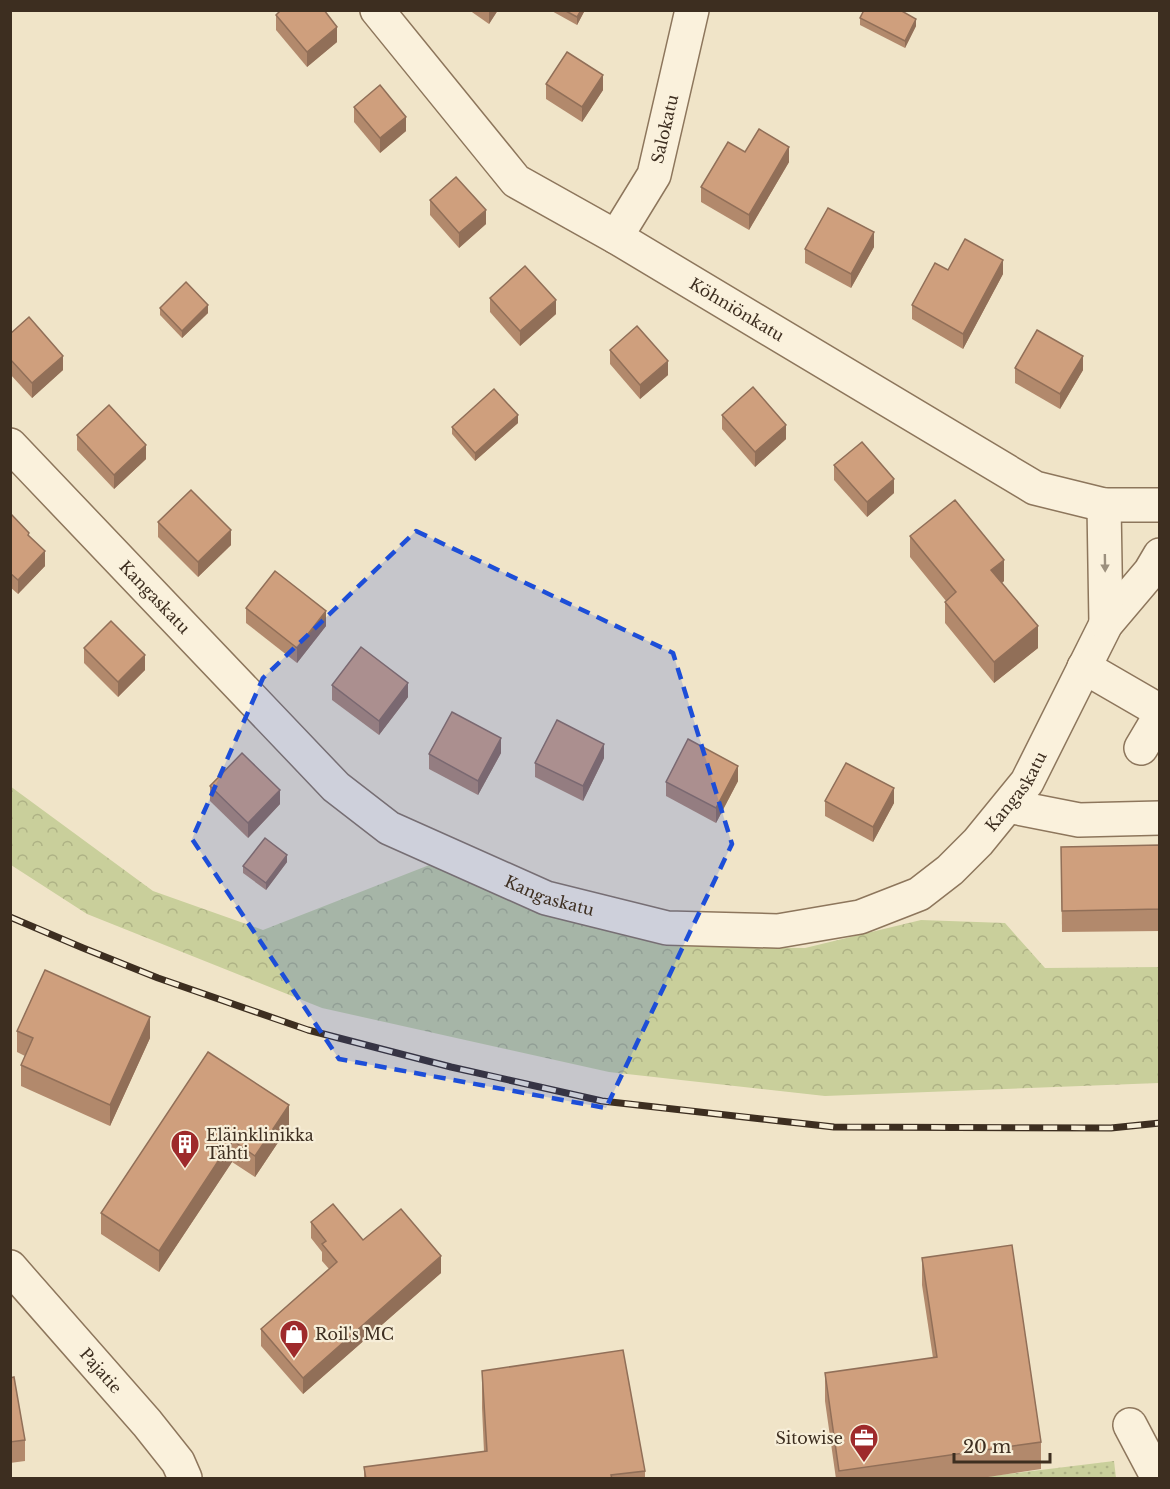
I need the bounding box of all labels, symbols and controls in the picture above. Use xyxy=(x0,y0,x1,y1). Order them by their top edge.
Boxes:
street label: Salokatu xyxy=(647,92,682,165)
street label: Köhniönkatu xyxy=(686,273,788,346)
one-way arrow xyxy=(1100,554,1110,573)
street label: Kangaskatu xyxy=(115,556,195,638)
street label: Kangaskatu xyxy=(981,748,1051,835)
street label: Kangaskatu xyxy=(502,871,597,920)
place label: Eläinklinikka Tähti xyxy=(206,1125,314,1163)
building icon: Eläinklinikka Tähti xyxy=(169,1128,201,1170)
shop icon: Roil's MC xyxy=(278,1318,310,1360)
place label: Roil's MC xyxy=(315,1324,394,1344)
street label: Pajatie xyxy=(76,1344,126,1398)
office icon: Sitowise xyxy=(848,1422,880,1464)
scale bar xyxy=(954,1426,1050,1464)
place label: Sitowise xyxy=(776,1428,843,1448)
text: 20 m xyxy=(963,1436,1011,1458)

